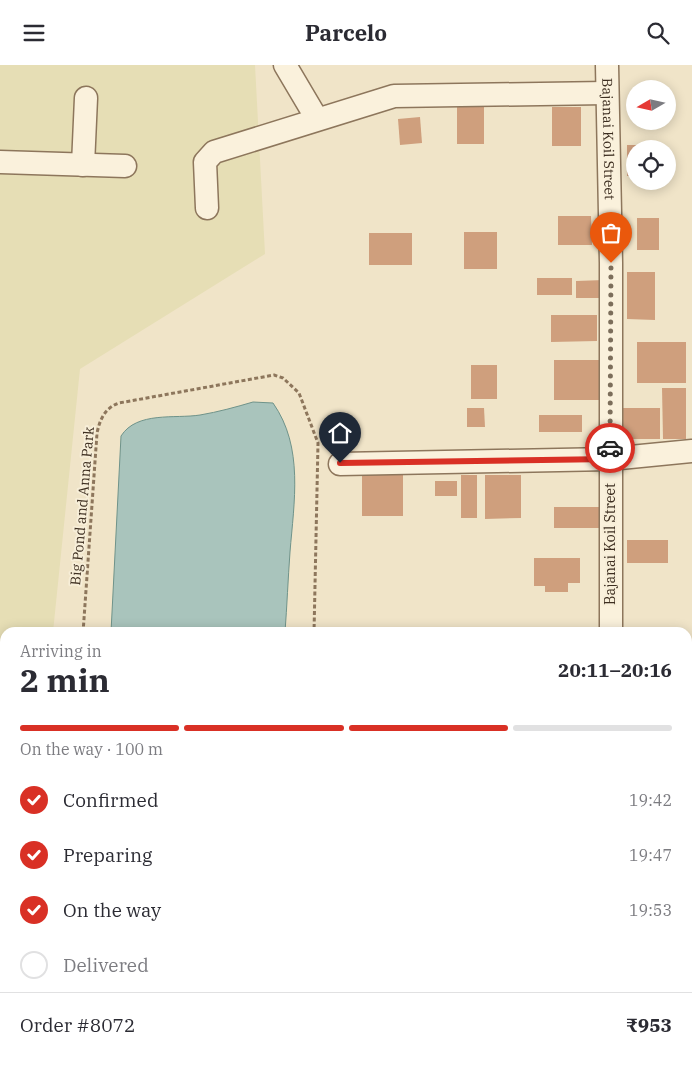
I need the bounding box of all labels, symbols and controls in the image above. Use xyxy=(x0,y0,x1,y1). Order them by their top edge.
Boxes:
text: Parcelo xyxy=(305,18,387,47)
icon: menu xyxy=(20,19,48,47)
icon: search xyxy=(644,19,672,47)
street label: Bajanai Koil Street xyxy=(598,78,619,200)
north arrow xyxy=(626,80,676,130)
map controls xyxy=(626,80,676,190)
button: locate xyxy=(626,140,676,190)
pin xyxy=(590,212,632,263)
icon: bag xyxy=(597,219,625,247)
pin xyxy=(319,412,361,463)
icon: home xyxy=(326,419,354,447)
courier xyxy=(585,423,635,473)
street label: Big Pond and Anna Park xyxy=(66,425,98,586)
icon: car xyxy=(596,434,624,462)
street label: Bajanai Koil Street xyxy=(601,483,619,605)
text: Arriving in xyxy=(20,641,102,661)
text: 20:11–20:16 xyxy=(558,658,672,682)
text: 2 min xyxy=(20,659,110,701)
text: On the way · 100 m xyxy=(20,739,163,759)
icon: check xyxy=(20,786,48,814)
text: Confirmed xyxy=(63,788,158,812)
text: 19:42 xyxy=(629,790,672,810)
icon: check xyxy=(20,841,48,869)
text: Preparing xyxy=(63,843,152,867)
text: 19:47 xyxy=(629,845,672,865)
icon: check xyxy=(20,896,48,924)
text: On the way xyxy=(63,898,161,922)
text: 19:53 xyxy=(629,900,672,920)
text: Delivered xyxy=(63,953,149,977)
text: Order #8072 xyxy=(20,1013,135,1037)
text: ₹953 xyxy=(626,1013,672,1037)

